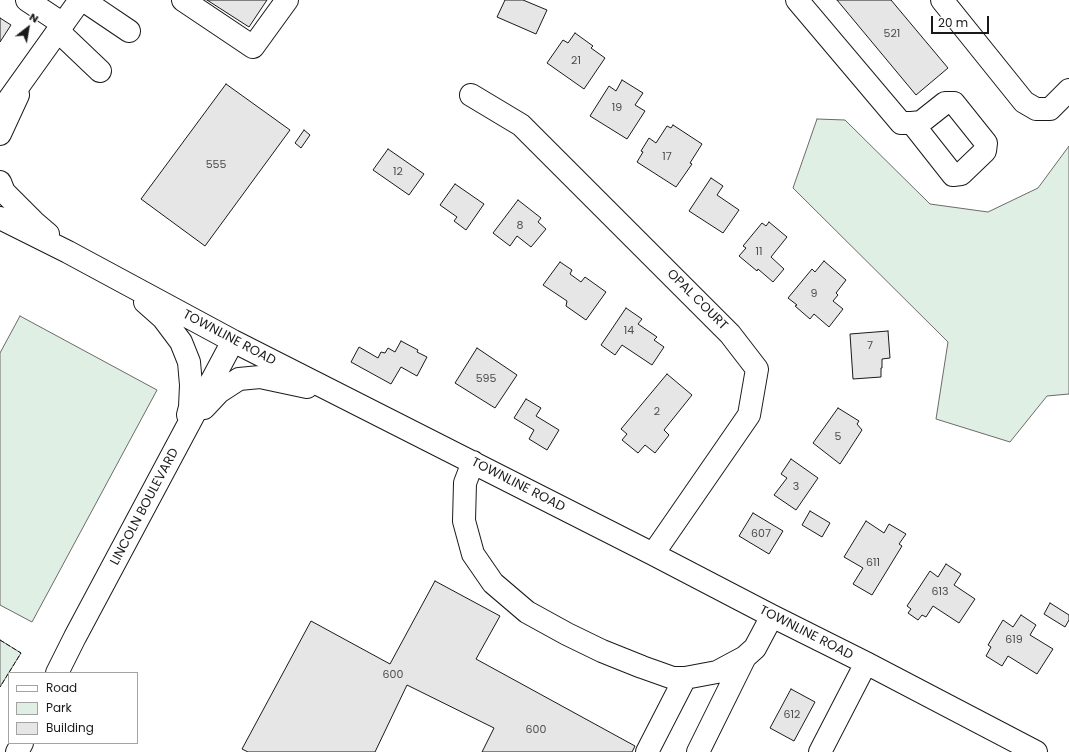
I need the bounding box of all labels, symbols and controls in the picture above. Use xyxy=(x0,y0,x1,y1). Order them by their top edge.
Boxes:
north arrow xyxy=(8,8,48,48)
scale bar xyxy=(933,8,991,34)
text: N xyxy=(27,9,42,27)
text: 20 m xyxy=(938,14,968,31)
house number: 521 xyxy=(884,27,900,41)
house number: 21 xyxy=(571,54,581,68)
house number: 19 xyxy=(612,101,622,115)
house number: 17 xyxy=(662,150,672,164)
house number: 555 xyxy=(206,158,226,172)
house number: 12 xyxy=(393,165,403,179)
house number: 8 xyxy=(517,219,523,233)
house number: 11 xyxy=(755,245,763,259)
street label: OPAL COURT xyxy=(663,266,731,334)
house number: 9 xyxy=(811,287,817,301)
street label: TOWNLINE ROAD xyxy=(180,307,278,369)
house number: 14 xyxy=(624,324,634,338)
house number: 7 xyxy=(867,339,873,353)
house number: 595 xyxy=(476,372,496,386)
house number: 2 xyxy=(654,405,660,419)
house number: 5 xyxy=(835,430,841,444)
street label: LINCOLN BOULEVARD xyxy=(108,446,182,568)
street label: TOWNLINE ROAD xyxy=(468,455,568,515)
house number: 3 xyxy=(793,480,799,494)
house number: 607 xyxy=(751,527,771,541)
house number: 611 xyxy=(866,556,880,570)
house number: 613 xyxy=(932,585,948,599)
street label: TOWNLINE ROAD xyxy=(756,603,856,663)
house number: 619 xyxy=(1005,633,1023,647)
house number: 600 xyxy=(383,668,403,682)
legend xyxy=(8,672,138,744)
text: Road xyxy=(46,679,77,696)
text: Park xyxy=(46,699,72,716)
house number: 612 xyxy=(784,708,800,722)
text: Building xyxy=(46,719,94,736)
house number: 600 xyxy=(526,723,546,737)

